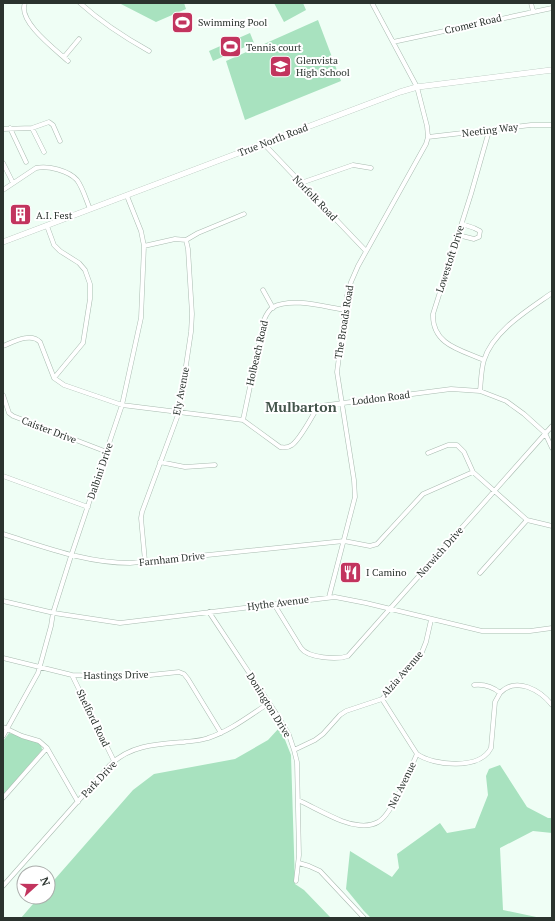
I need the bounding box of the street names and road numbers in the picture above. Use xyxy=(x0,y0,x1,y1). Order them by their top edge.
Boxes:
street label: Cromer Road xyxy=(443,11,503,37)
street label: Neeting Way xyxy=(461,120,520,140)
street label: True North Road xyxy=(236,121,310,159)
street label: Norfolk Road xyxy=(290,172,340,224)
street label: Lowestoft Drive xyxy=(433,224,467,294)
street label: The Broads Road xyxy=(332,284,356,360)
street label: Holbeach Road xyxy=(243,319,271,387)
street label: Ely Avenue xyxy=(170,366,192,416)
street label: Loddon Road xyxy=(351,388,411,408)
street label: Caister Drive xyxy=(20,414,78,446)
street label: Dalbini Drive xyxy=(84,441,116,501)
street label: Norwich Drive xyxy=(414,524,466,580)
street label: Farnham Drive xyxy=(138,549,206,569)
street label: Hythe Avenue xyxy=(246,593,310,613)
street label: Alzia Avenue xyxy=(378,648,426,700)
street label: Hastings Drive xyxy=(83,668,149,682)
street label: Donington Drive xyxy=(244,670,294,740)
street label: Shelford Road xyxy=(74,687,113,749)
street label: Park Drive xyxy=(78,758,120,800)
street label: Nel Avenue xyxy=(385,760,419,810)

